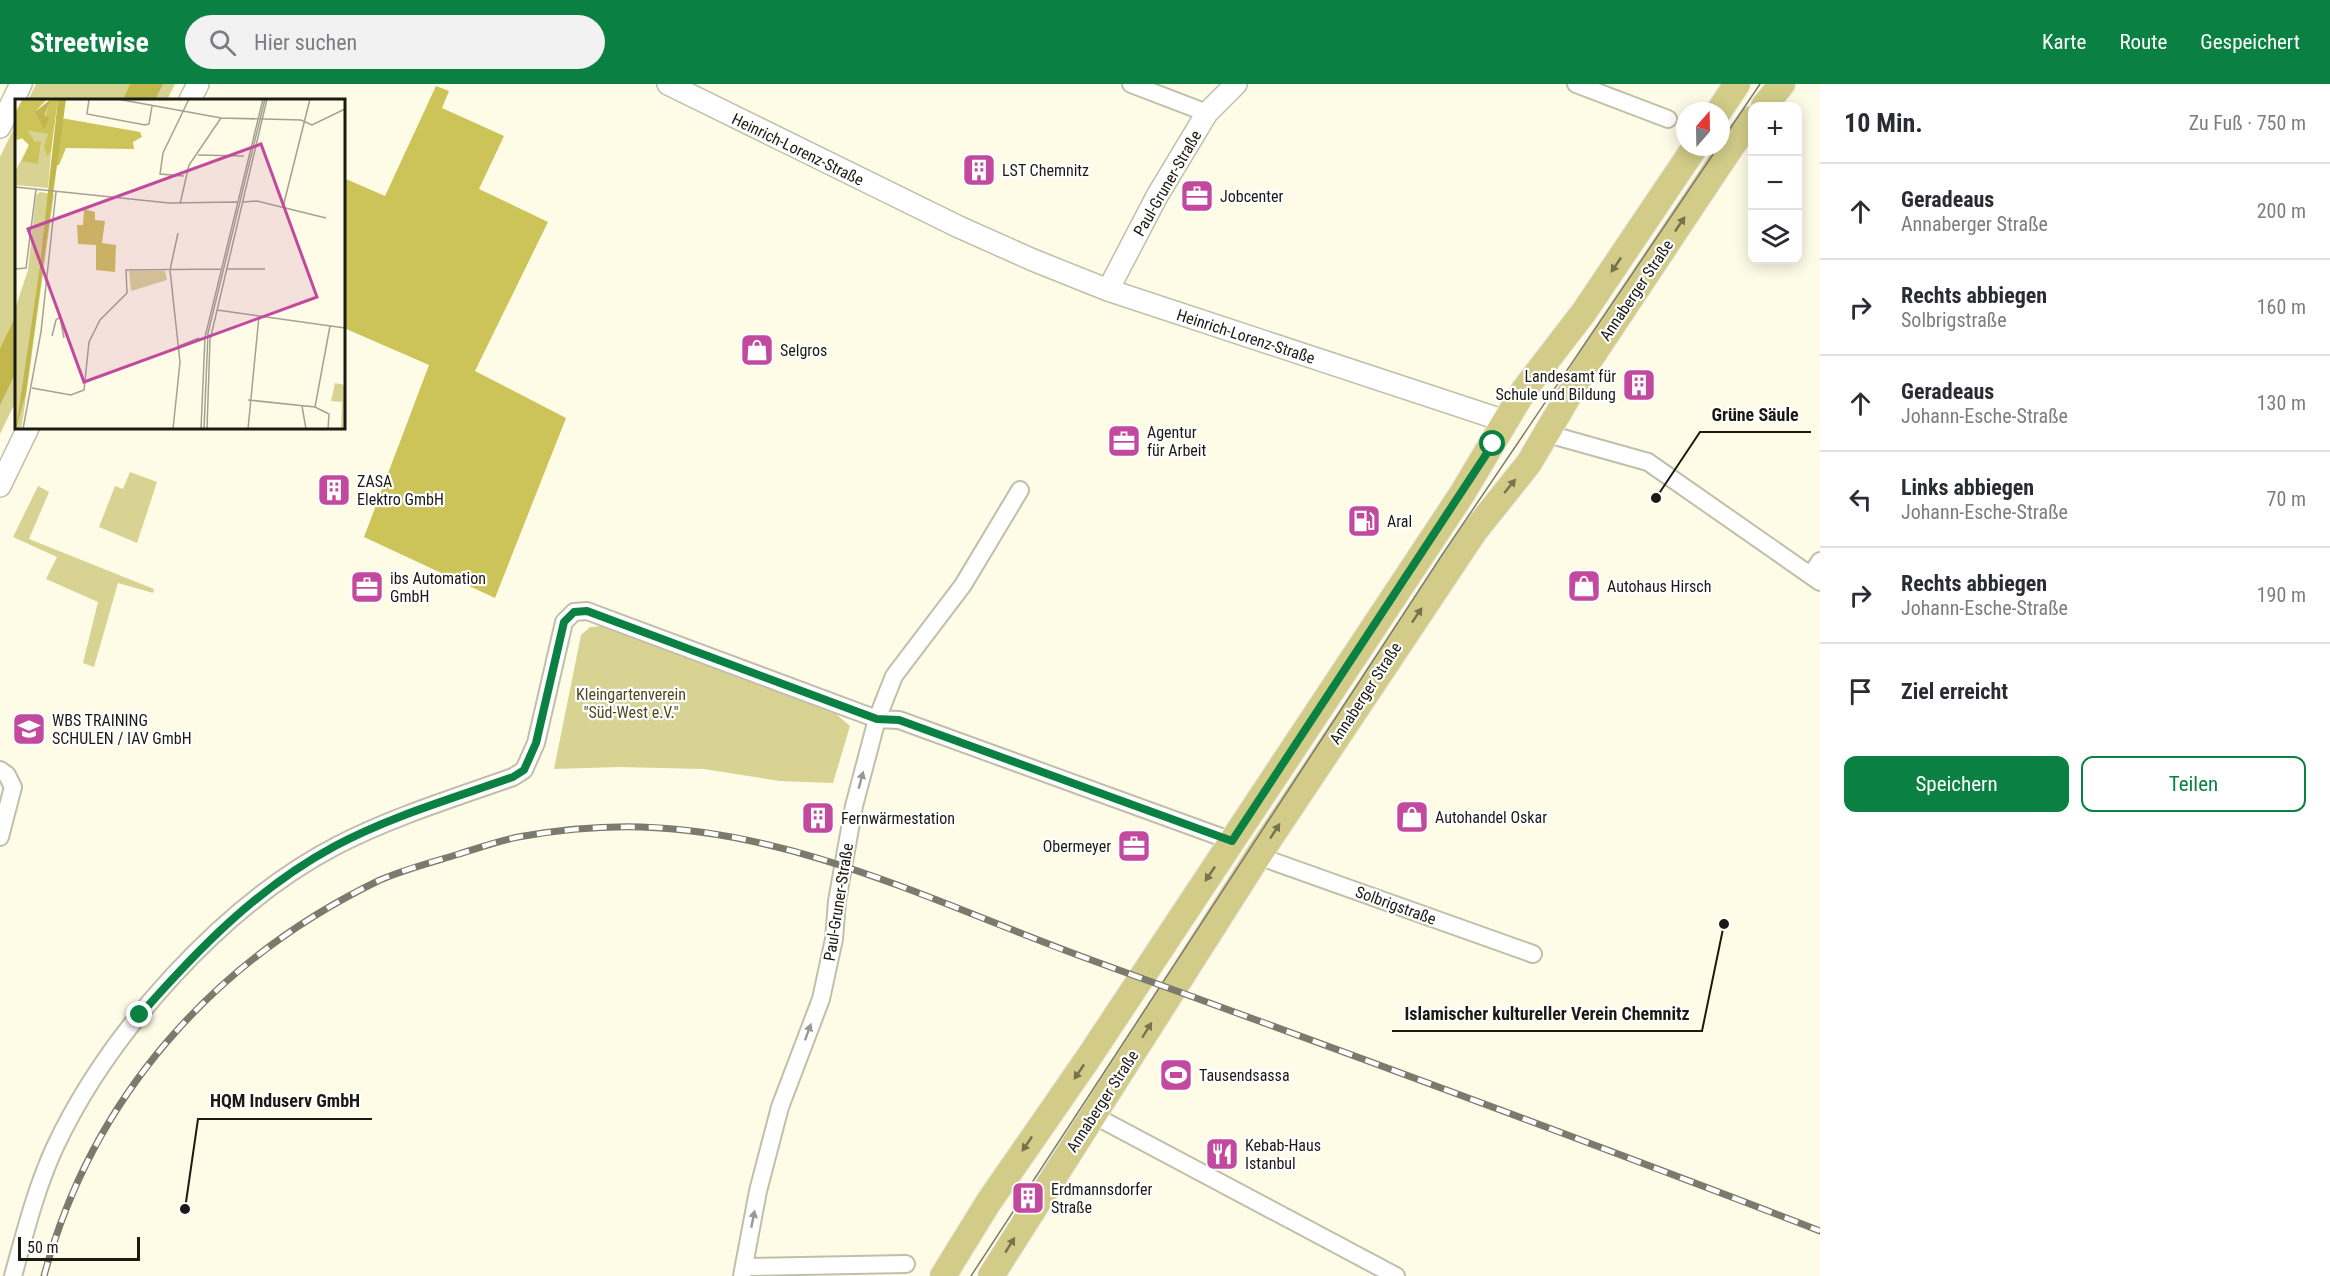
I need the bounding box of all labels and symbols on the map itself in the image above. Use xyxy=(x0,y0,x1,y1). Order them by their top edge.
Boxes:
inset map xyxy=(15,99,345,429)
north arrow xyxy=(1676,102,1730,156)
street label: Heinrich-Lorenz-Straße xyxy=(729,109,867,190)
street label: Paul-Gruner-Straße xyxy=(1129,127,1205,240)
building icon: LST Chemnitz xyxy=(961,152,997,188)
place label: LST Chemnitz xyxy=(1002,161,1089,180)
office icon: Jobcenter xyxy=(1179,178,1215,214)
place label: Jobcenter xyxy=(1220,187,1284,206)
one-way arrow xyxy=(1674,217,1686,233)
street label: Annaberger Straße xyxy=(1596,236,1677,344)
one-way arrow xyxy=(1610,257,1622,273)
street label: Heinrich-Lorenz-Straße xyxy=(1174,305,1317,368)
shop icon: Selgros xyxy=(739,332,775,368)
place label: Selgros xyxy=(780,341,827,360)
place label: Landesamt für Schule und Bildung xyxy=(1496,367,1616,404)
building icon: Landesamt für Schule und Bildung xyxy=(1621,367,1657,403)
callout: Grüne Säule xyxy=(1700,396,1811,432)
text: Grüne Säule xyxy=(1711,404,1799,425)
office icon: Agentur für Arbeit xyxy=(1106,423,1142,459)
place label: Agentur für Arbeit xyxy=(1147,423,1207,460)
route start xyxy=(1479,430,1505,456)
building icon: ZASA Elektro GmbH xyxy=(316,472,352,508)
place label: ZASA Elektro GmbH xyxy=(357,472,444,509)
one-way arrow xyxy=(1504,478,1517,494)
fuel station icon: Aral xyxy=(1346,503,1382,539)
place label: Aral xyxy=(1387,512,1412,531)
shop icon: Autohaus Hirsch xyxy=(1566,568,1602,604)
office icon: ibs Automation GmbH xyxy=(349,569,385,605)
place label: ibs Automation GmbH xyxy=(390,569,486,606)
place label: Autohaus Hirsch xyxy=(1607,577,1711,596)
one-way arrow xyxy=(1411,608,1423,624)
street label: Annaberger Straße xyxy=(1325,639,1405,748)
park label: Kleingartenverein "Süd-West e.V." xyxy=(576,685,686,722)
school or university icon: WBS TRAINING SCHULEN / IAV GmbH xyxy=(11,711,47,747)
place label: WBS TRAINING SCHULEN / IAV GmbH xyxy=(52,711,192,748)
one-way arrow xyxy=(857,771,866,789)
shop icon: Autohandel Oskar xyxy=(1394,799,1430,835)
building icon: Fernwärmestation xyxy=(800,800,836,836)
place label: Autohandel Oskar xyxy=(1435,808,1547,827)
place label: Fernwärmestation xyxy=(841,809,955,828)
one-way arrow xyxy=(1269,822,1280,839)
office icon: Obermeyer xyxy=(1116,828,1152,864)
place label: Obermeyer xyxy=(1043,837,1111,856)
street label: Paul-Gruner-Straße xyxy=(820,842,857,962)
one-way arrow xyxy=(1204,866,1215,882)
street label: Solbrigstraße xyxy=(1353,882,1439,929)
callout: Islamischer kultureller Verein Chemnitz xyxy=(1392,995,1702,1031)
route end xyxy=(126,1001,152,1027)
text: Islamischer kultureller Verein Chemnitz xyxy=(1404,1003,1690,1024)
one-way arrow xyxy=(1141,1022,1152,1038)
one-way arrow xyxy=(804,1023,814,1041)
street label: Annaberger Straße xyxy=(1062,1047,1142,1156)
sports icon: Tausendsassa xyxy=(1158,1057,1194,1093)
one-way arrow xyxy=(1073,1063,1085,1079)
place label: Tausendsassa xyxy=(1199,1066,1290,1085)
callout: HQM Induserv GmbH xyxy=(198,1083,372,1119)
text: HQM Induserv GmbH xyxy=(210,1090,360,1111)
one-way arrow xyxy=(1022,1136,1033,1152)
restaurant icon: Kebab-Haus Istanbul xyxy=(1204,1136,1240,1172)
place label: Kebab-Haus Istanbul xyxy=(1245,1136,1321,1173)
building icon: Erdmannsdorfer Straße xyxy=(1010,1180,1046,1216)
place label: Erdmannsdorfer Straße xyxy=(1051,1180,1152,1217)
one-way arrow xyxy=(749,1209,758,1228)
scale bar xyxy=(18,1234,140,1262)
one-way arrow xyxy=(1004,1237,1015,1253)

